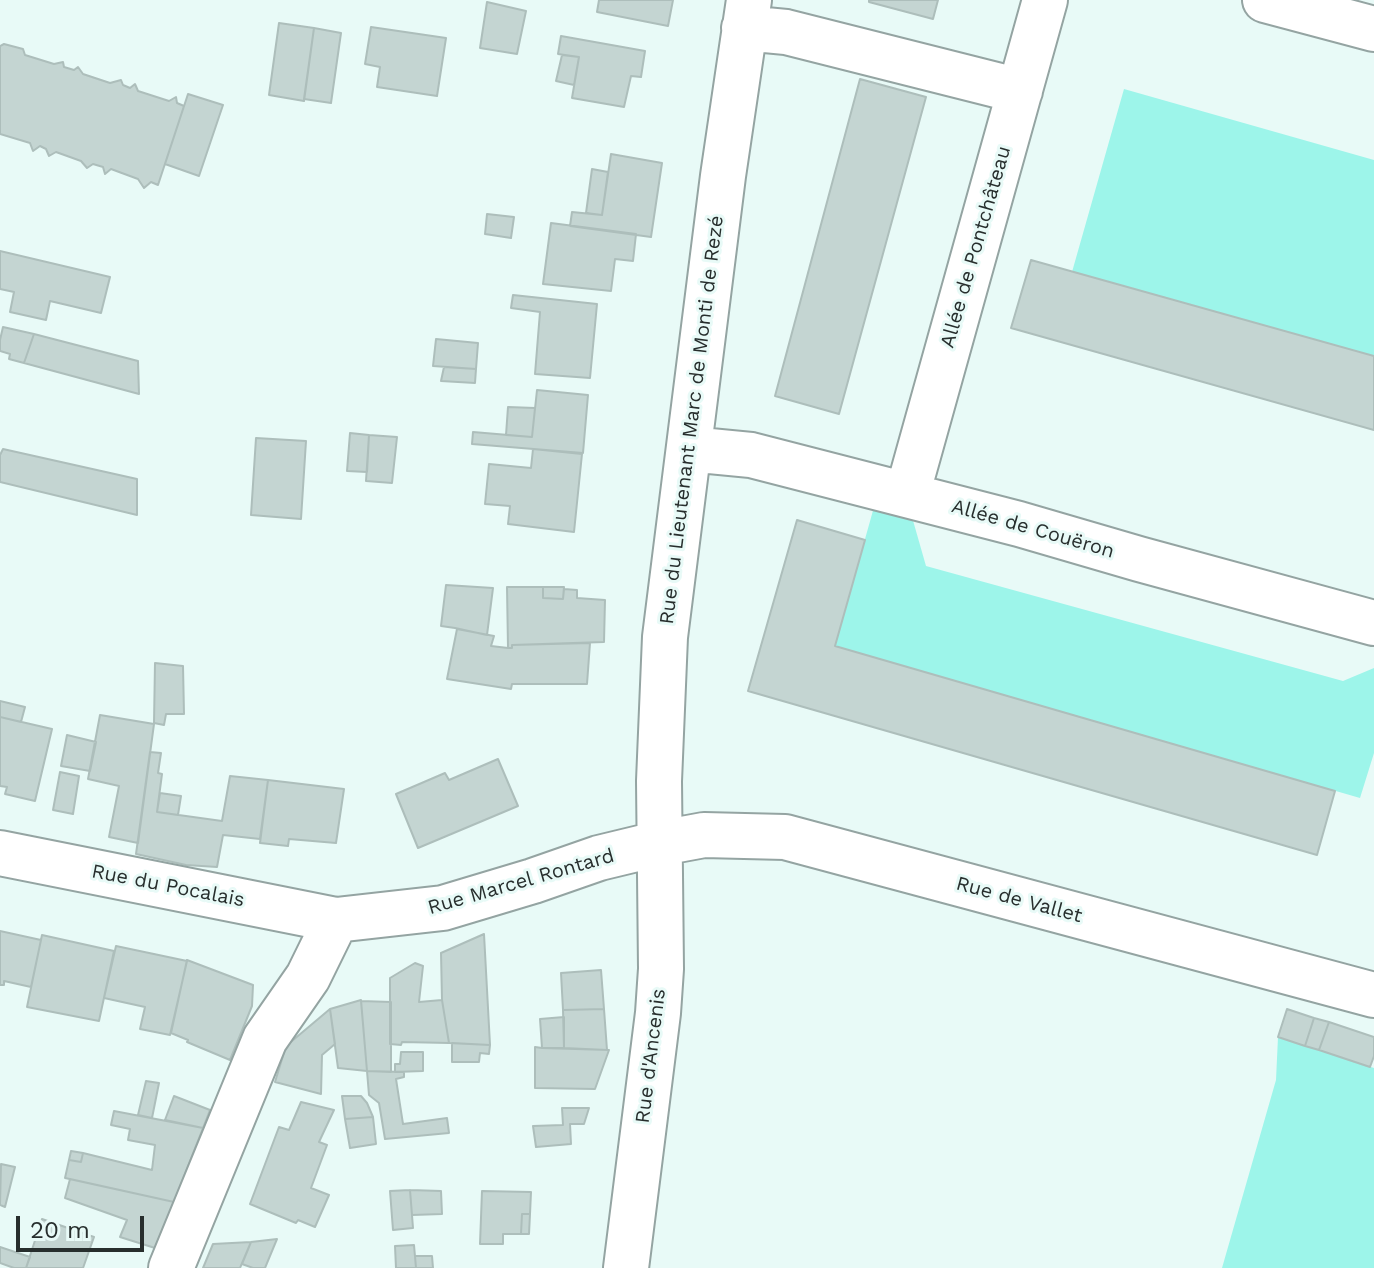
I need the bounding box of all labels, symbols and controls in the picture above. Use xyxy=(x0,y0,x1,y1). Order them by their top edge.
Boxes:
street label: Allée de Pontchâteau xyxy=(936,143,1016,351)
street label: Rue du Lieutenant Marc de Monti de Rezé xyxy=(655,214,729,626)
street label: Allée de Couëron xyxy=(949,494,1117,564)
street label: Rue Marcel Rontard xyxy=(425,844,617,920)
street label: Rue du Pocalais xyxy=(89,859,247,913)
street label: Rue de Vallet xyxy=(953,872,1085,928)
street label: Rue d'Ancenis xyxy=(631,987,671,1125)
scale bar xyxy=(20,1200,148,1250)
text: 20 m xyxy=(30,1216,90,1244)

